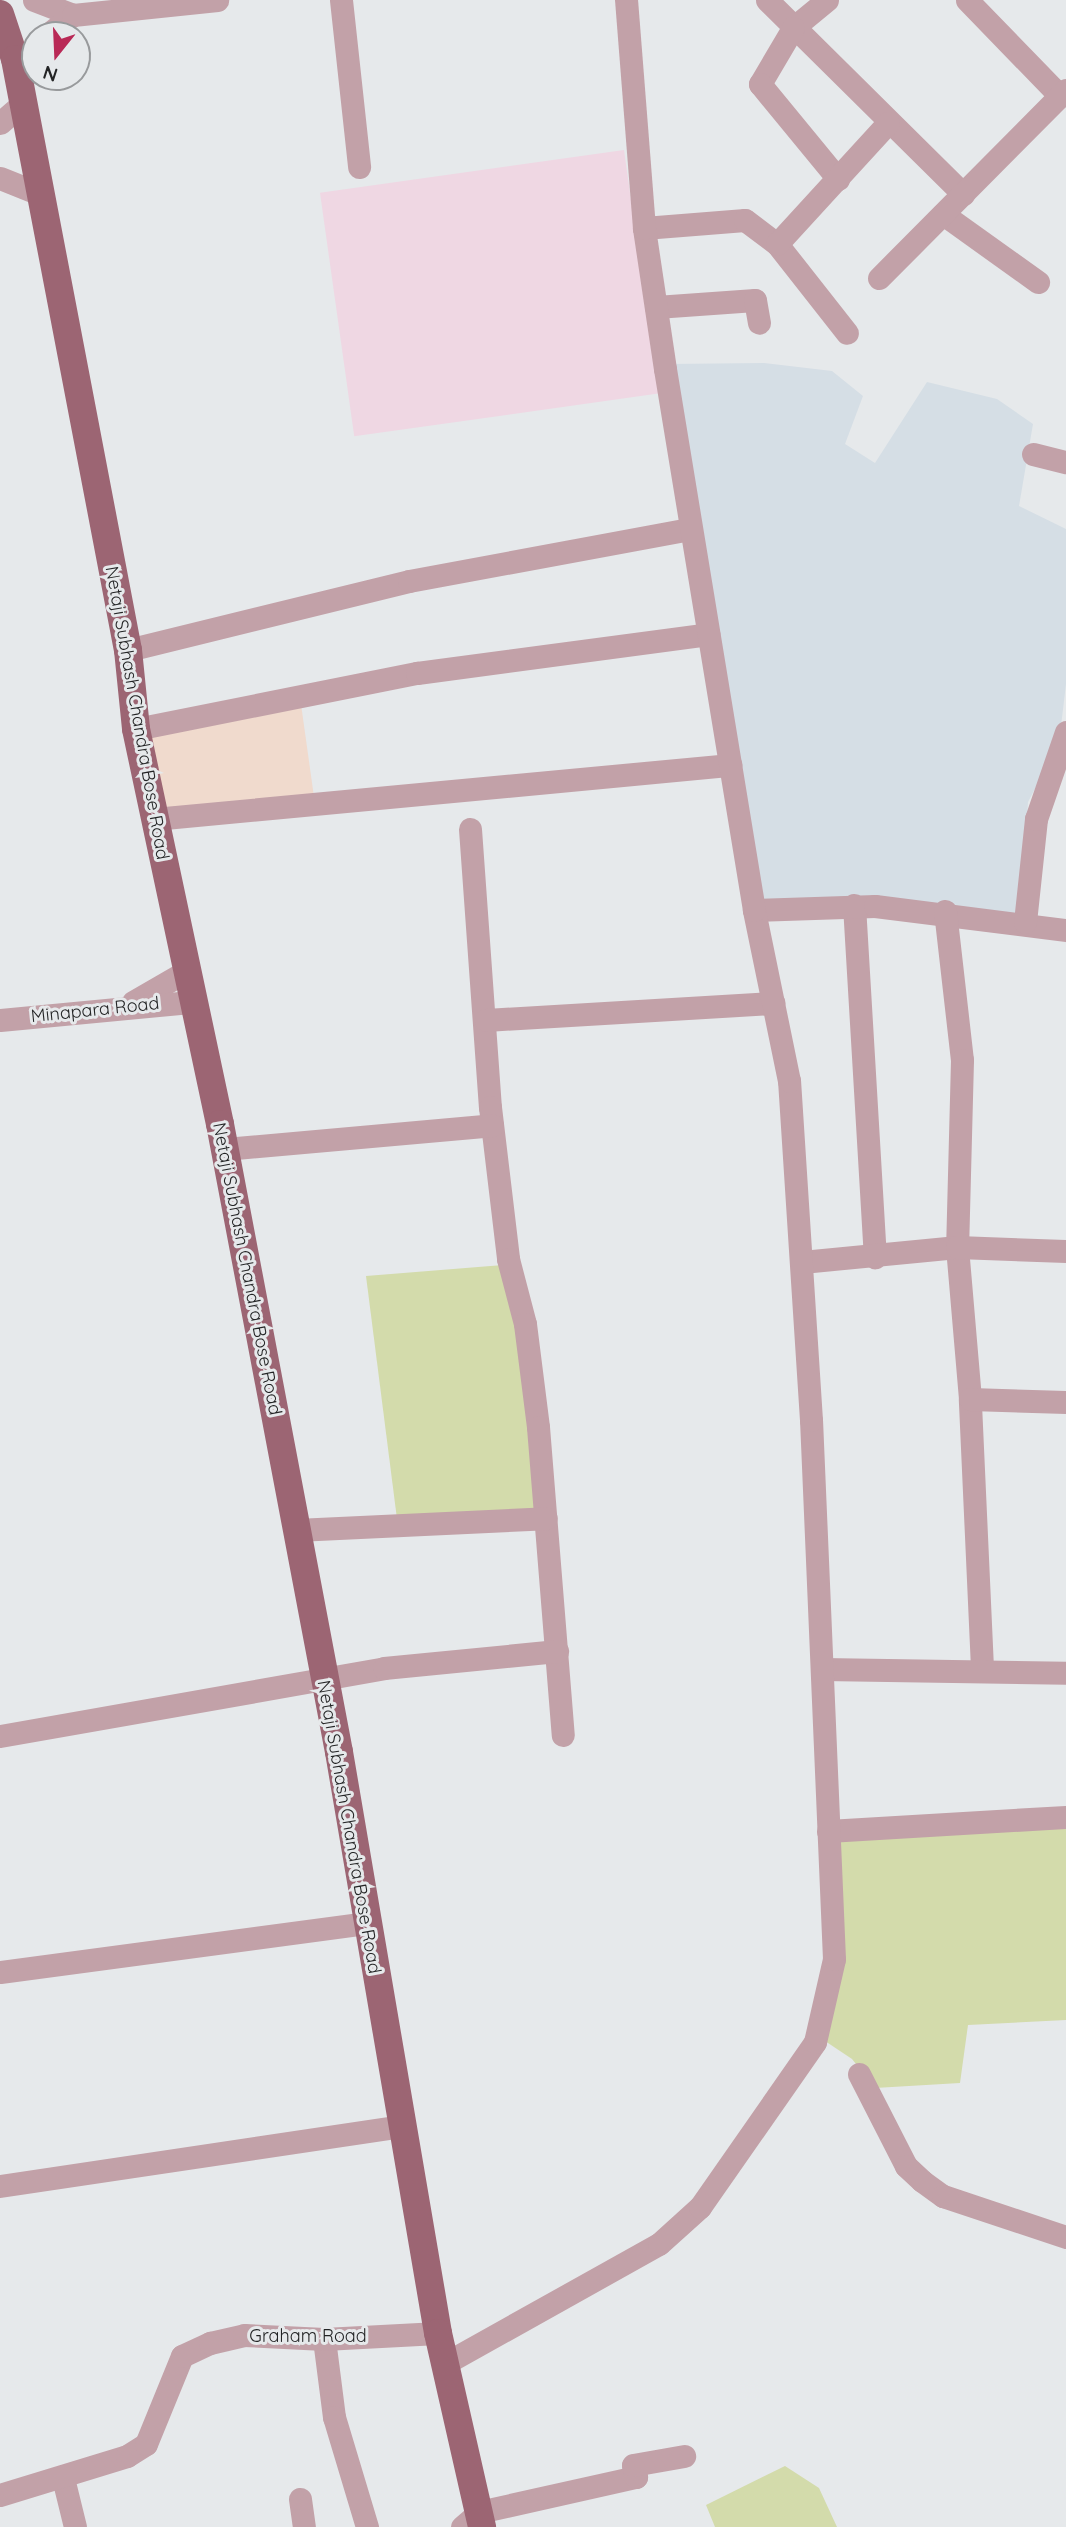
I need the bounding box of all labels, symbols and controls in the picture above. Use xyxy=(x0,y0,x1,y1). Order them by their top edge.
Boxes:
north arrow xyxy=(21,21,91,91)
text: N xyxy=(40,60,60,88)
street label: Netaji Subhash Chandra Bose Road xyxy=(101,565,173,861)
street label: Minapara Road xyxy=(30,993,160,1027)
street label: Netaji Subhash Chandra Bose Road xyxy=(208,1121,286,1417)
street label: Netaji Subhash Chandra Bose Road xyxy=(313,1679,385,1975)
street label: Graham Road xyxy=(249,2325,367,2347)

